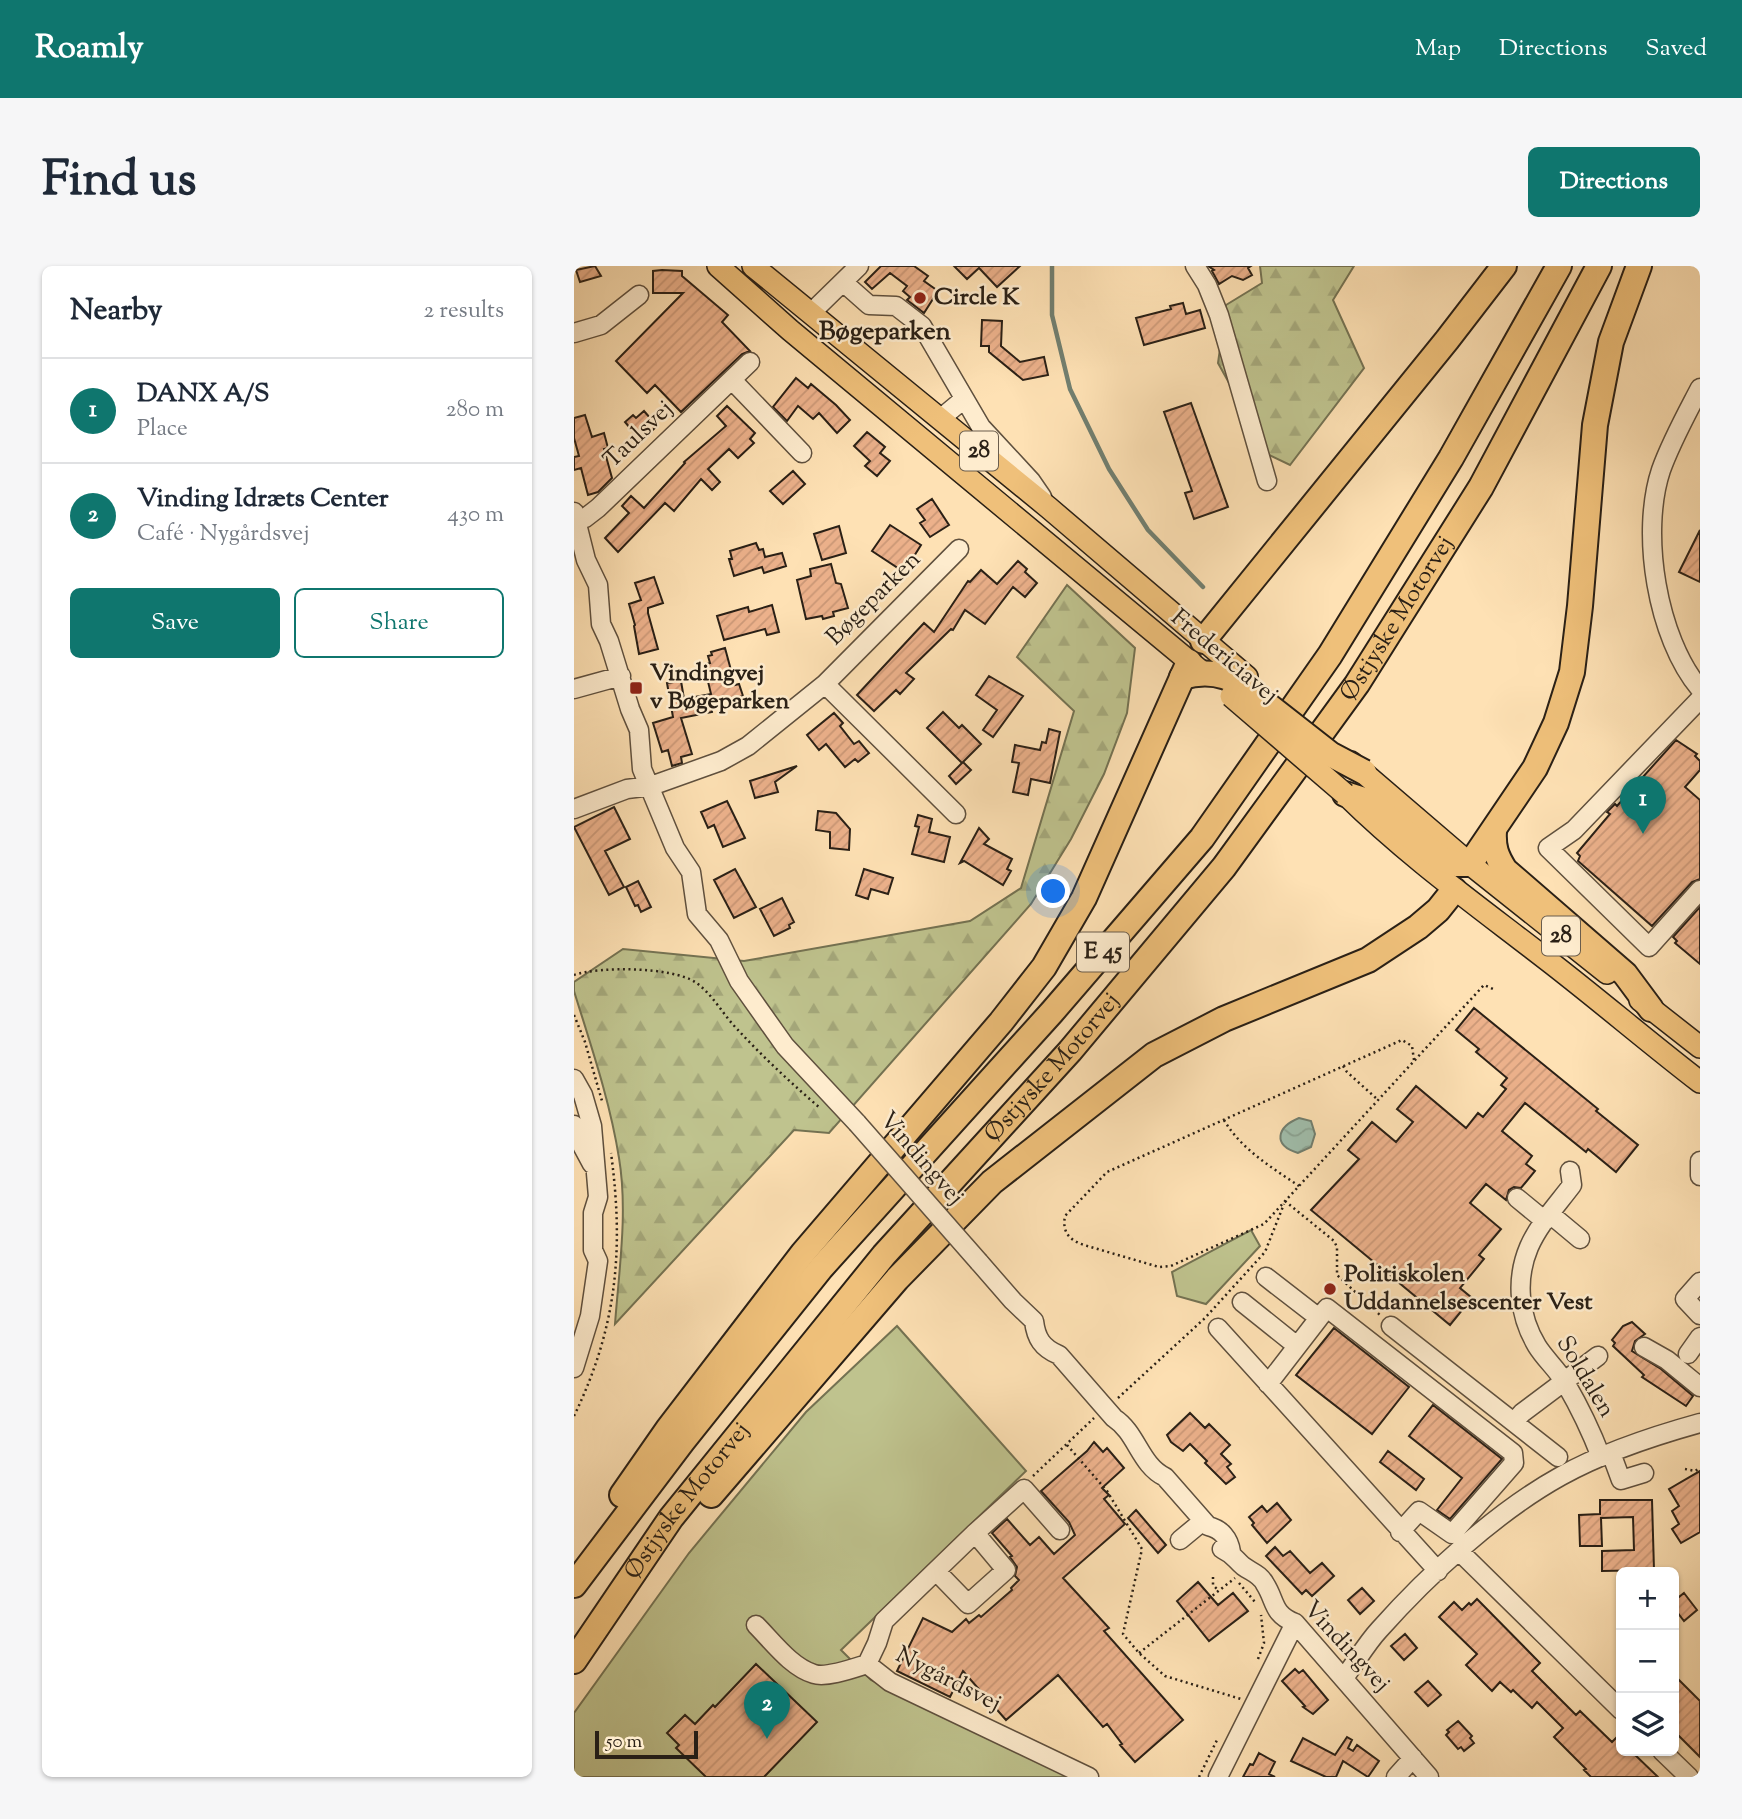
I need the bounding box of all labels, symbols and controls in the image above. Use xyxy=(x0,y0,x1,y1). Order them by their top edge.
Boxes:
text: Roamly xyxy=(35,25,144,73)
text: Map xyxy=(1415,32,1461,66)
text: Directions xyxy=(1499,32,1607,66)
text: Saved xyxy=(1645,32,1707,66)
text: Find us xyxy=(42,147,196,217)
button: Directions xyxy=(1528,147,1700,217)
place label: Circle K xyxy=(934,281,1020,315)
text: Nearby xyxy=(70,290,162,333)
marker: Circle K xyxy=(912,290,928,306)
text: 2 results xyxy=(424,295,504,328)
district label: Bøgeparken xyxy=(819,314,952,351)
text: DANX A/S xyxy=(137,376,269,413)
street label: Taulsvej xyxy=(597,393,681,477)
text: 1 xyxy=(89,394,97,427)
text: 280 m xyxy=(446,394,504,427)
text: Place xyxy=(137,413,188,446)
road number: 28 xyxy=(960,432,998,470)
text: Vinding Idræts Center xyxy=(137,481,389,518)
text: 2 xyxy=(88,499,98,532)
text: 430 m xyxy=(447,499,504,532)
text: Café · Nygårdsvej xyxy=(137,518,309,551)
street label: Østjyske Motorvej xyxy=(1332,530,1463,709)
street label: Bøgeparken xyxy=(819,544,929,654)
button: Save xyxy=(70,588,280,658)
button: Share xyxy=(294,588,504,658)
street label: Fredericiavej xyxy=(1163,602,1285,712)
place label: Vindingvej v Bøgeparken xyxy=(650,657,790,719)
marker: Vindingvej v Bøgeparken xyxy=(628,680,644,696)
pin: 1 xyxy=(1620,776,1666,834)
your location xyxy=(1036,874,1070,908)
road number: 28 xyxy=(1542,916,1580,956)
road number: E 45 xyxy=(1077,932,1129,972)
street label: Østjyske Motorvej xyxy=(977,986,1128,1151)
street label: Vindingvej xyxy=(871,1105,971,1213)
place label: Politiskolen Uddannelsescenter Vest xyxy=(1344,1258,1593,1320)
marker: Politiskolen Uddannelsescenter Vest xyxy=(1322,1281,1338,1297)
street label: Soldalen xyxy=(1547,1330,1623,1424)
street label: Østjyske Motorvej xyxy=(617,1415,759,1587)
map controls xyxy=(1616,1567,1679,1756)
button: + xyxy=(1616,1567,1679,1630)
street label: Vindingvej xyxy=(1295,1594,1397,1700)
button: − xyxy=(1616,1630,1679,1693)
street label: Nygårdsvej xyxy=(889,1639,1007,1721)
pin: 2 xyxy=(744,1681,790,1739)
button: layers xyxy=(1616,1693,1679,1756)
scale bar xyxy=(595,1728,698,1760)
text: 50 m xyxy=(606,1729,642,1756)

